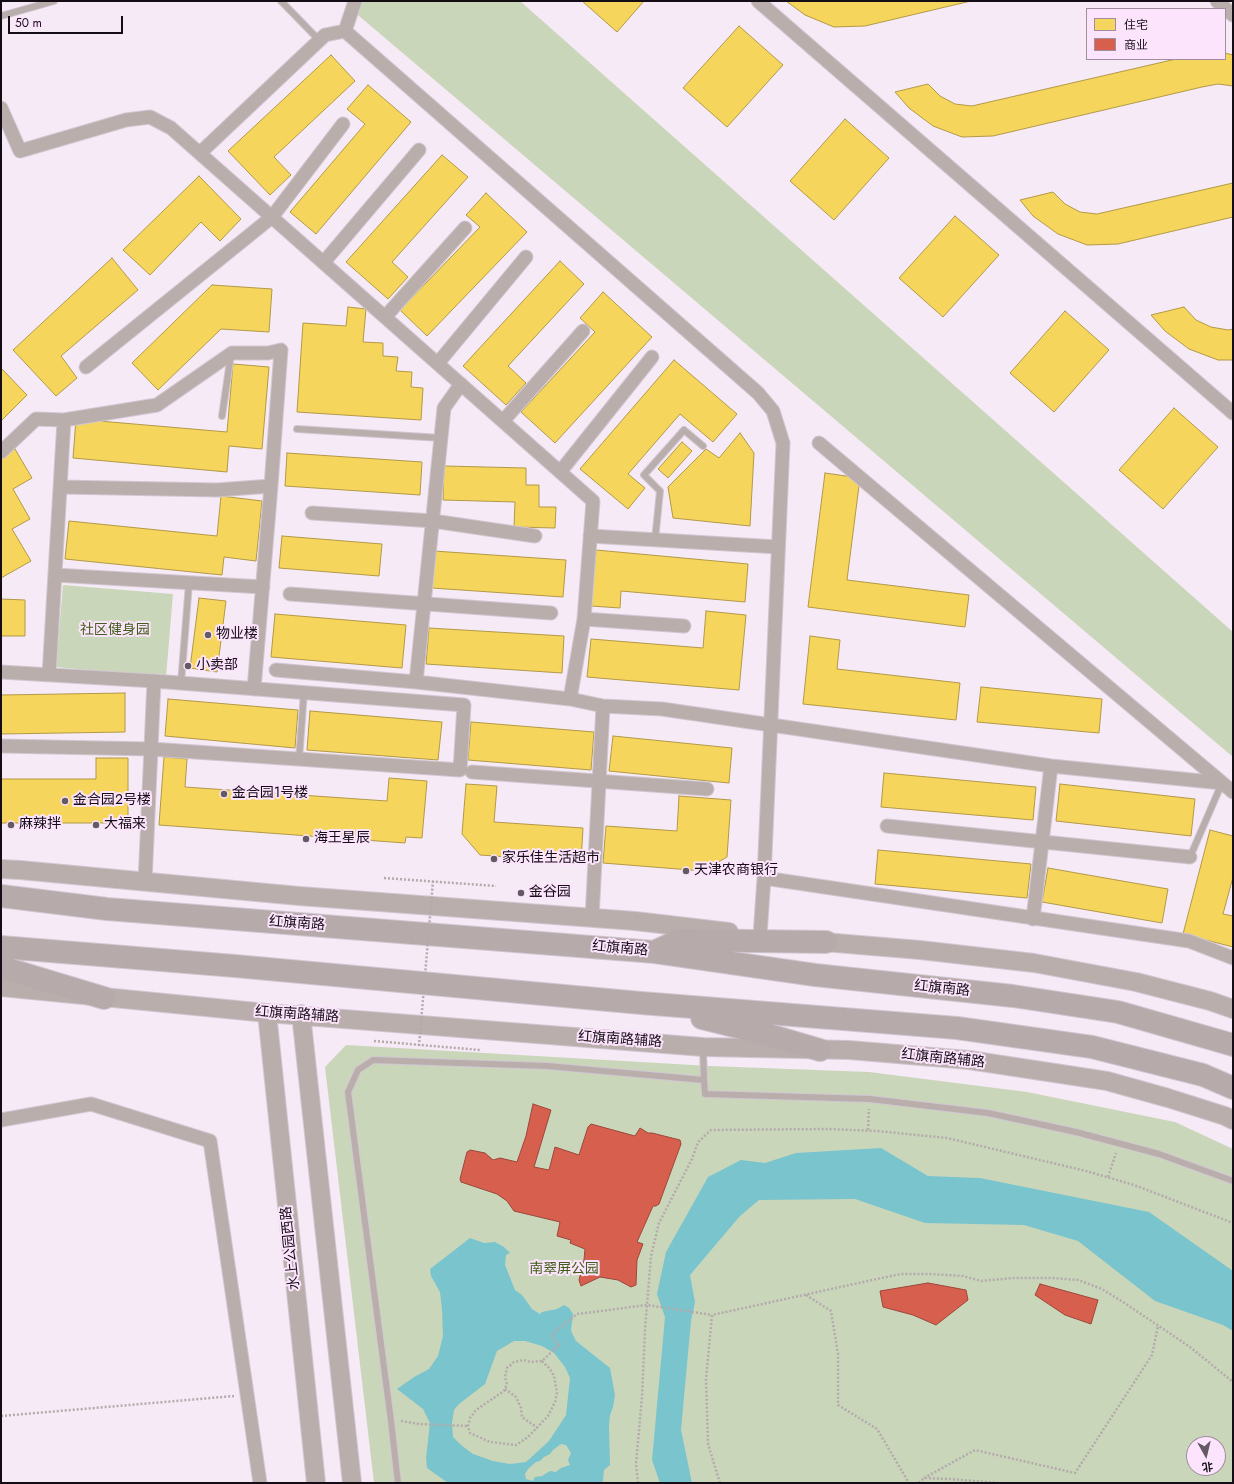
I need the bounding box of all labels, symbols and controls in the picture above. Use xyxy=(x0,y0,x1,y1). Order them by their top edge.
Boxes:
scale bar xyxy=(10,8,125,34)
legend xyxy=(1086,8,1226,60)
text: 50 m xyxy=(15,14,42,32)
text: 住宅 xyxy=(1124,16,1148,34)
text: 商业 xyxy=(1124,36,1148,54)
park label: 社区健身园 xyxy=(80,623,150,639)
place label: 物业楼 xyxy=(216,627,258,643)
marker: 物业楼 xyxy=(203,630,213,640)
place label: 小卖部 xyxy=(196,658,238,674)
marker: 小卖部 xyxy=(183,661,193,671)
place label: 金合园1号楼 xyxy=(232,786,308,802)
marker: 金合园1号楼 xyxy=(219,789,229,799)
place label: 金合园2号楼 xyxy=(73,793,151,809)
marker: 金合园2号楼 xyxy=(60,796,70,806)
place label: 麻辣拌 xyxy=(19,817,61,833)
place label: 大福来 xyxy=(104,817,146,833)
marker: 麻辣拌 xyxy=(6,820,16,830)
marker: 大福来 xyxy=(91,820,101,830)
place label: 海王星辰 xyxy=(314,831,370,847)
marker: 海王星辰 xyxy=(301,834,311,844)
place label: 家乐佳生活超市 xyxy=(502,851,600,867)
marker: 家乐佳生活超市 xyxy=(489,854,499,864)
place label: 天津农商银行 xyxy=(694,863,778,879)
marker: 天津农商银行 xyxy=(681,866,691,876)
place label: 金谷园 xyxy=(529,885,571,901)
marker: 金谷园 xyxy=(516,888,526,898)
street label: 红旗南路 xyxy=(268,914,326,934)
street label: 红旗南路 xyxy=(591,938,649,960)
street label: 红旗南路 xyxy=(913,978,971,1000)
street label: 红旗南路辅路 xyxy=(255,1004,339,1026)
street label: 红旗南路辅路 xyxy=(578,1029,662,1051)
street label: 红旗南路辅路 xyxy=(900,1046,986,1072)
street label: 水上公园西路 xyxy=(278,1205,304,1291)
park label: 南翠屏公园 xyxy=(529,1262,599,1278)
north arrow xyxy=(1186,1436,1226,1476)
text: 北 xyxy=(1201,1458,1214,1476)

